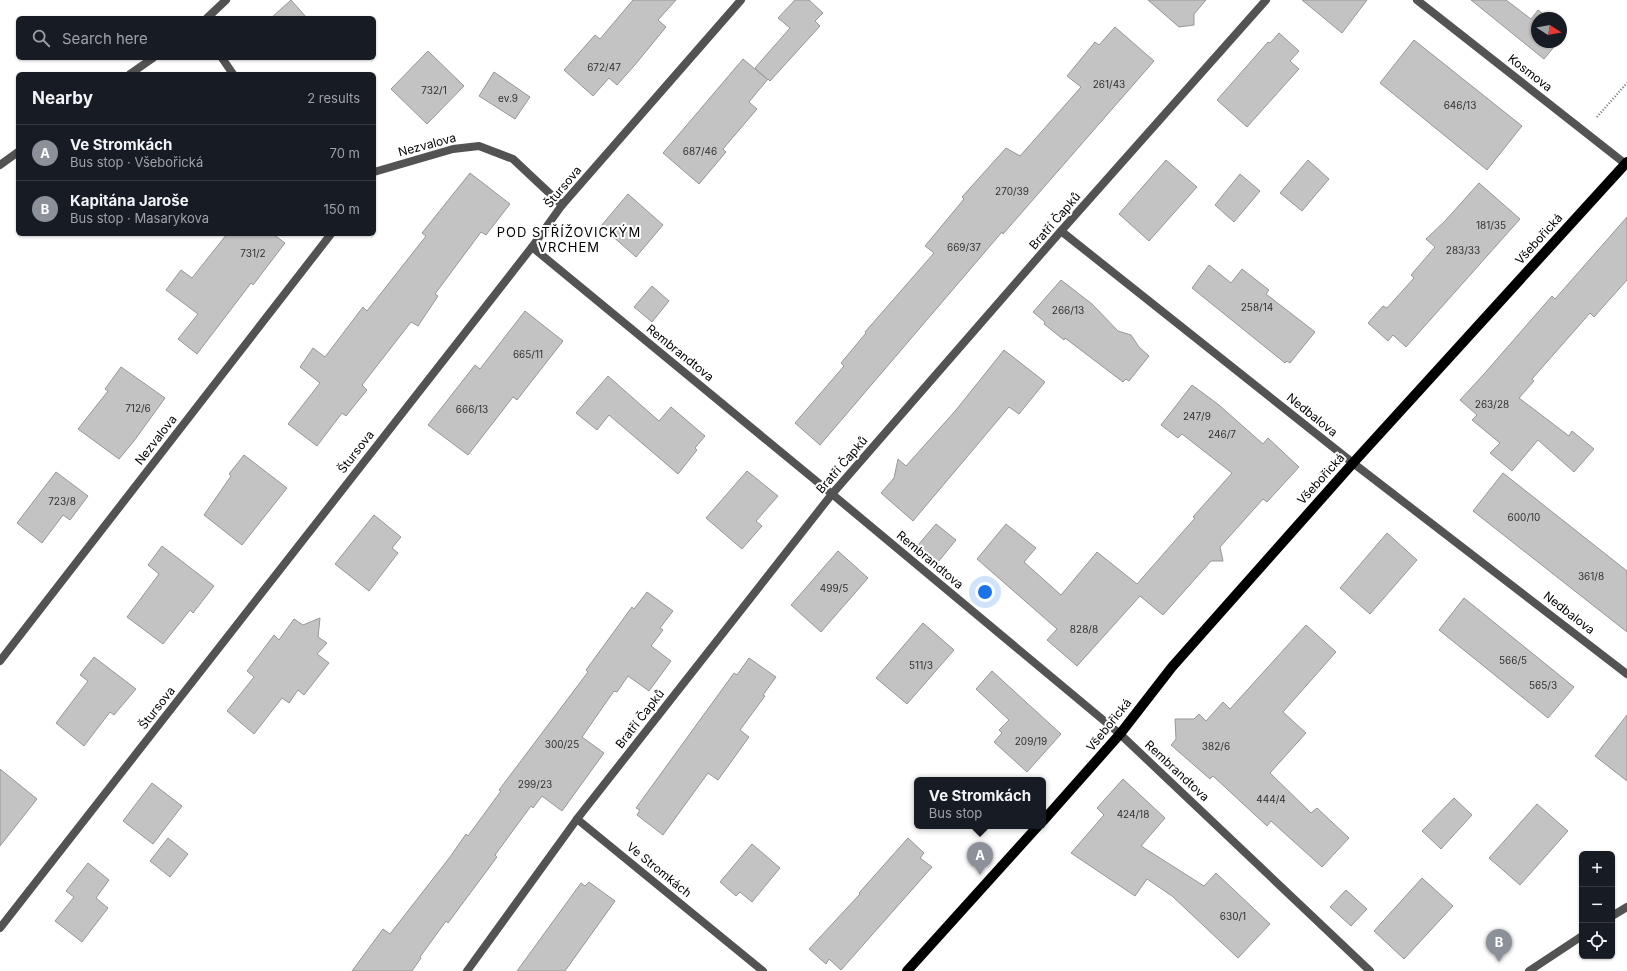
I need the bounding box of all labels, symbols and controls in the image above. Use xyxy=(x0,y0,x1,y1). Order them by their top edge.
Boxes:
north arrow xyxy=(1531,12,1567,48)
search box xyxy=(16,16,376,60)
icon: search xyxy=(30,27,52,49)
text: Search here xyxy=(62,29,148,48)
street label: Kosmova xyxy=(1505,51,1555,95)
house number: 672/47 xyxy=(587,61,621,73)
house number: 261/43 xyxy=(1093,78,1125,90)
house number: 732/1 xyxy=(421,84,447,96)
text: Nearby xyxy=(32,88,93,108)
text: 2 results xyxy=(307,90,360,106)
house number: ev.9 xyxy=(498,92,518,104)
house number: 646/13 xyxy=(1444,99,1476,111)
street label: Nezvalova xyxy=(396,130,457,159)
text: Ve Stromkách xyxy=(70,135,172,154)
text: A xyxy=(40,145,50,161)
text: 70 m xyxy=(330,145,360,161)
house number: 687/46 xyxy=(683,145,717,157)
text: Bus stop · Všebořická xyxy=(70,154,203,170)
street label: Štursova xyxy=(541,163,584,211)
house number: 270/39 xyxy=(995,185,1029,197)
street label: Bratří Čapků xyxy=(1026,189,1083,252)
text: Kapitána Jaroše xyxy=(70,191,189,210)
text: B xyxy=(41,201,49,217)
text: 150 m xyxy=(324,201,360,217)
text: Bus stop · Masarykova xyxy=(70,210,209,226)
street label: Všebořická xyxy=(1512,210,1565,267)
house number: 181/35 xyxy=(1476,219,1506,231)
district label: POD STŘÍŽOVICKÝM VRCHEM xyxy=(497,224,641,255)
house number: 669/37 xyxy=(947,241,981,253)
house number: 283/33 xyxy=(1446,244,1480,256)
house number: 731/2 xyxy=(240,247,266,259)
house number: 258/14 xyxy=(1241,301,1273,313)
house number: 266/13 xyxy=(1052,304,1084,316)
street label: Rembrandtova xyxy=(644,321,717,384)
house number: 665/11 xyxy=(513,348,543,360)
street label: Nedbalova xyxy=(1284,390,1341,440)
house number: 263/28 xyxy=(1475,398,1509,410)
house number: 712/6 xyxy=(125,402,151,414)
house number: 666/13 xyxy=(456,403,488,415)
house number: 247/9 xyxy=(1183,410,1211,422)
street label: Nezvalova xyxy=(131,412,180,468)
street label: Štursova xyxy=(334,427,377,476)
house number: 246/7 xyxy=(1208,428,1236,440)
street label: Bratří Čapků xyxy=(813,433,870,496)
street label: Všebořická xyxy=(1294,450,1347,507)
house number: 723/8 xyxy=(48,495,76,507)
house number: 600/10 xyxy=(1508,511,1540,523)
street label: Rembrandtova xyxy=(894,527,967,592)
house number: 361/8 xyxy=(1578,570,1604,582)
house number: 499/5 xyxy=(820,582,848,594)
your location xyxy=(975,582,995,602)
street label: Nedbalova xyxy=(1541,588,1598,637)
house number: 828/8 xyxy=(1070,623,1098,635)
house number: 566/5 xyxy=(1499,654,1527,666)
house number: 511/3 xyxy=(909,659,933,671)
house number: 565/3 xyxy=(1529,679,1557,691)
street label: Štursova xyxy=(135,683,178,732)
street label: Bratří Čapků xyxy=(612,686,667,751)
street label: Všebořická xyxy=(1083,695,1134,754)
house number: 209/19 xyxy=(1015,735,1047,747)
street label: Rembrandtova xyxy=(1142,737,1213,804)
house number: 300/25 xyxy=(545,738,579,750)
house number: 382/6 xyxy=(1202,740,1230,752)
popup xyxy=(914,777,1046,829)
house number: 299/23 xyxy=(518,778,552,790)
text: Ve Stromkách xyxy=(929,786,1031,805)
house number: 444/4 xyxy=(1256,793,1286,805)
text: Bus stop xyxy=(929,805,982,821)
house number: 424/18 xyxy=(1117,808,1149,820)
street label: Ve Stromkách xyxy=(624,839,695,900)
pin: A xyxy=(967,842,993,875)
map controls xyxy=(1579,851,1615,959)
button: + xyxy=(1579,851,1615,887)
button: − xyxy=(1579,887,1615,923)
house number: 630/1 xyxy=(1220,910,1246,922)
button: locate xyxy=(1579,923,1615,959)
pin: B xyxy=(1486,929,1512,962)

